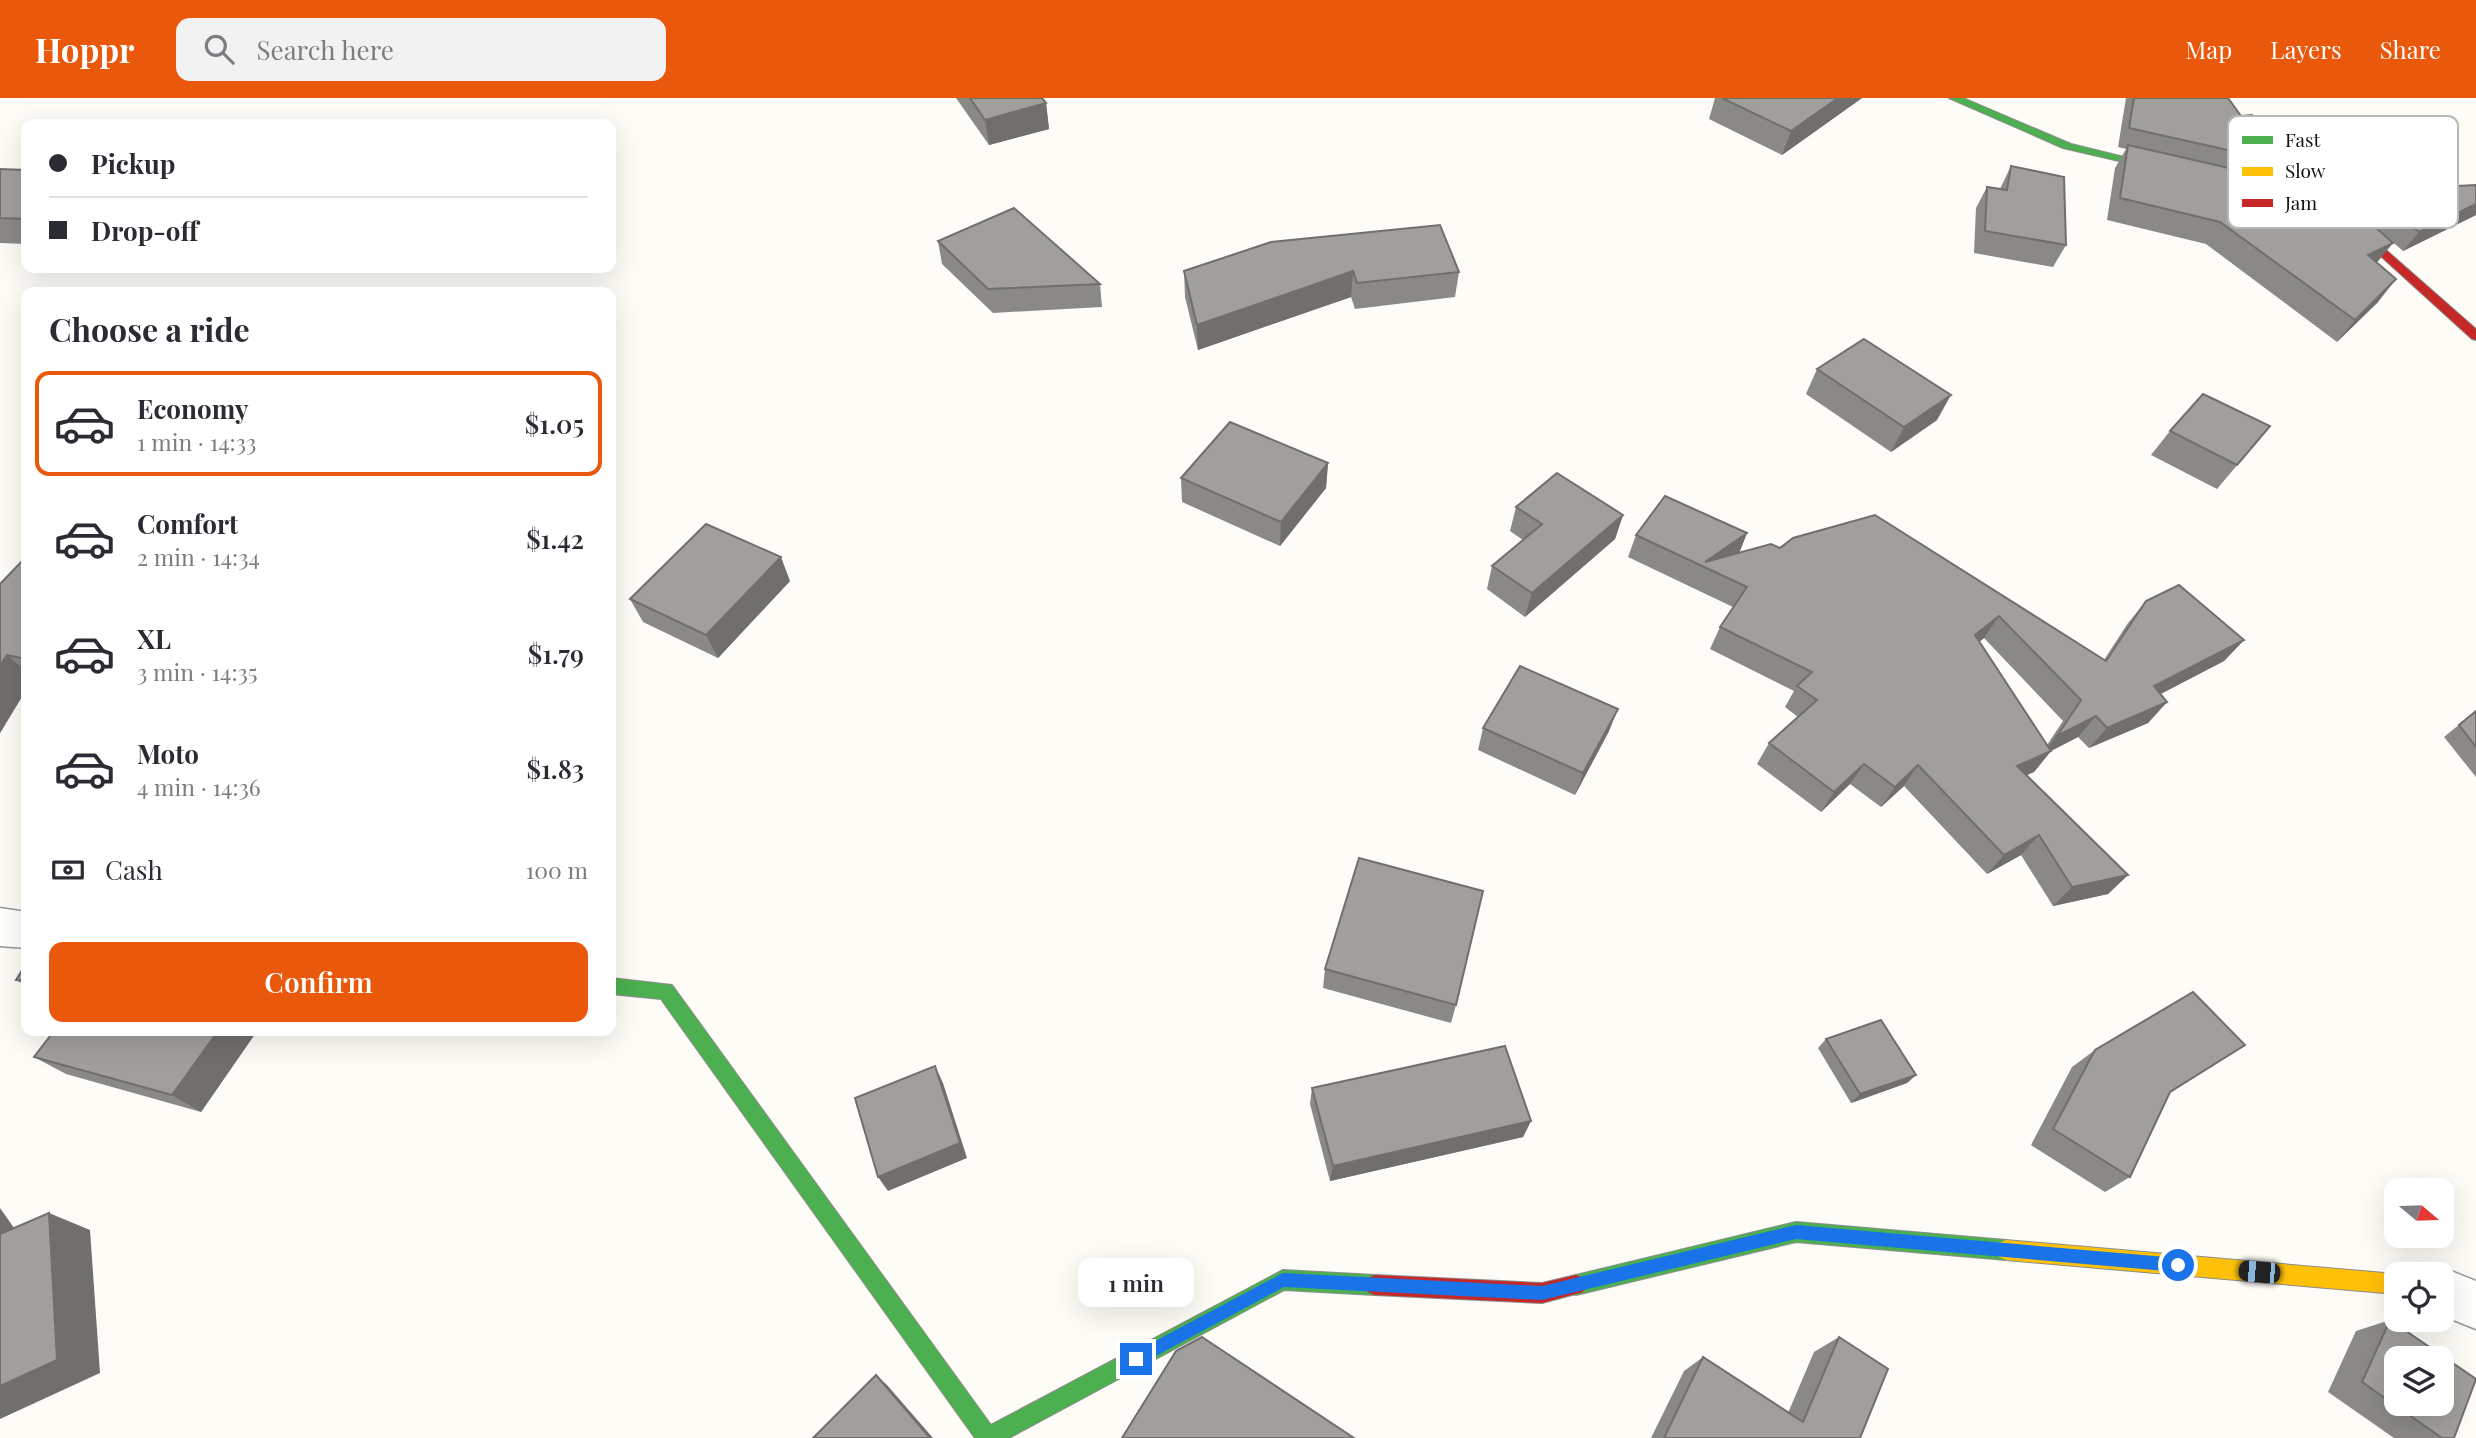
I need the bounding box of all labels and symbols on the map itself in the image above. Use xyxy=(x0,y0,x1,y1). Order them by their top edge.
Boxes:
legend xyxy=(2228,116,2458,228)
text: Fast xyxy=(2285,126,2321,152)
text: Slow xyxy=(2285,157,2326,183)
text: Jam xyxy=(2284,189,2317,215)
north arrow xyxy=(2384,1178,2454,1248)
route start xyxy=(2162,1249,2194,1281)
callout: 1 min xyxy=(1078,1258,1194,1306)
car xyxy=(2238,1260,2281,1284)
route end xyxy=(1120,1343,1152,1375)

